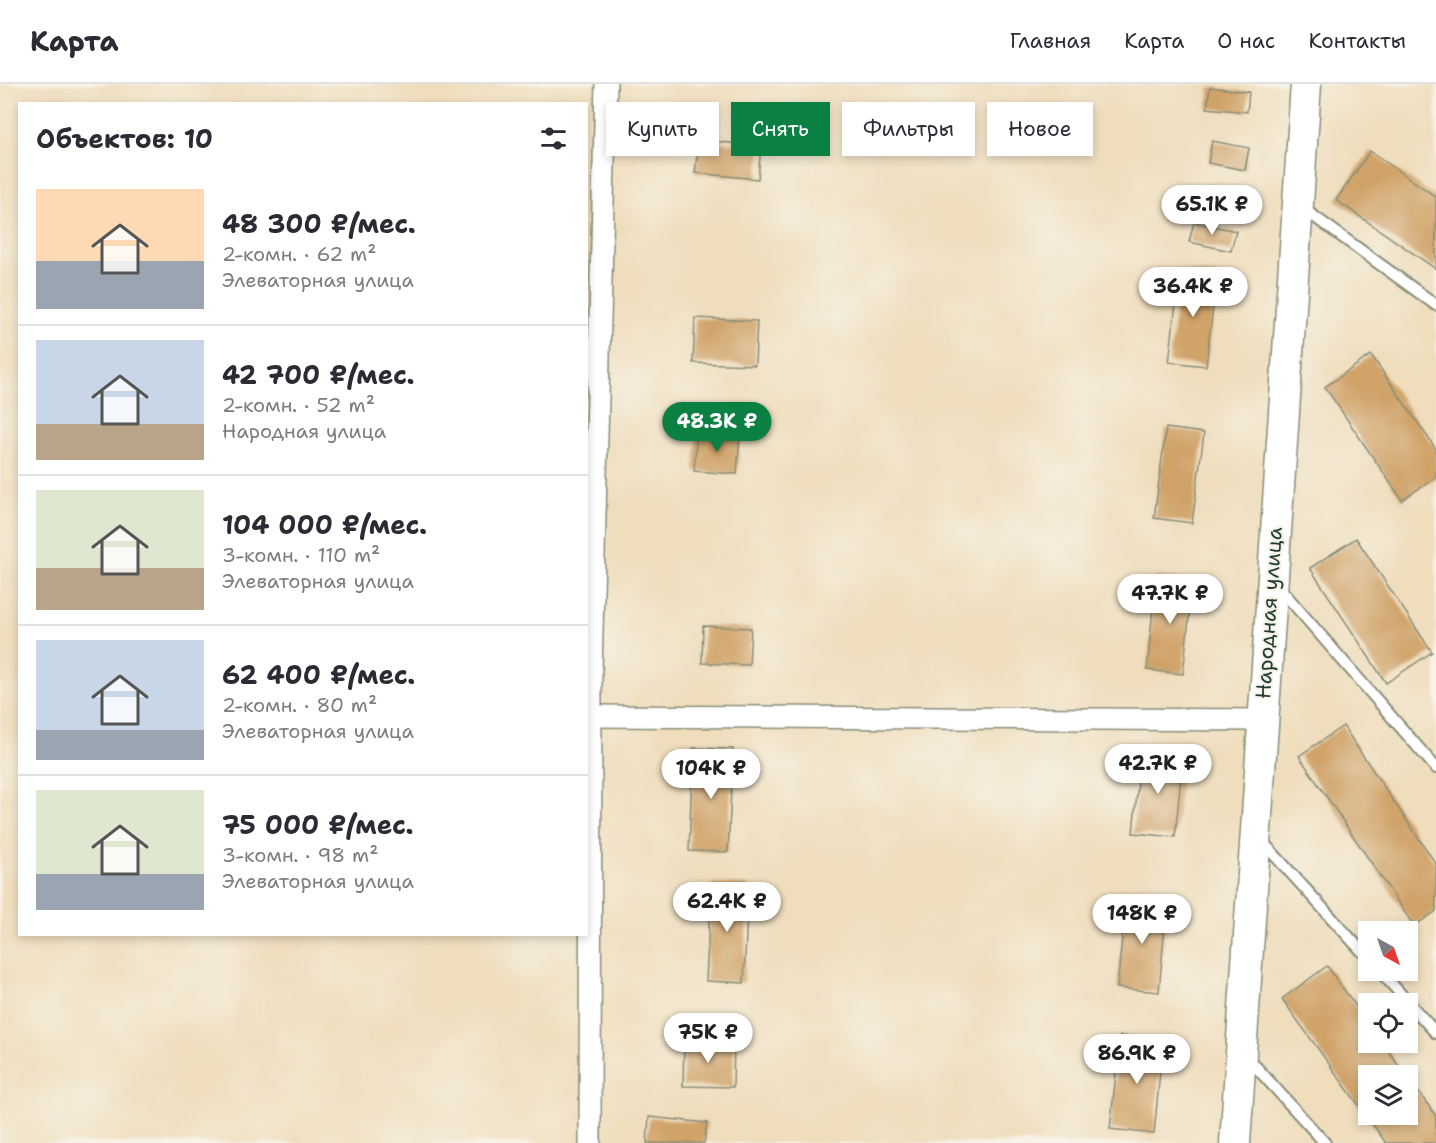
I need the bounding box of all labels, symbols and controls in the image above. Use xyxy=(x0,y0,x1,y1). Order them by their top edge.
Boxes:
text: Карта xyxy=(30,22,119,60)
text: Главная xyxy=(1010,27,1091,55)
text: Карта xyxy=(1124,27,1184,55)
text: О нас xyxy=(1217,27,1275,55)
text: Контакты xyxy=(1308,27,1406,55)
chip: Купить xyxy=(606,102,719,156)
chip: Снять xyxy=(731,102,830,156)
chip: Фильтры xyxy=(842,102,975,156)
chip: Новое xyxy=(987,102,1093,156)
text: Объектов: 10 xyxy=(36,121,213,156)
icon: filters xyxy=(537,122,570,155)
pin: 65.1K ₽ xyxy=(1157,185,1267,236)
text: 65.1K ₽ xyxy=(1175,191,1249,217)
text: 48 300 ₽/мес. xyxy=(222,206,416,241)
icon: home xyxy=(84,213,156,285)
text: 2-комн. · 62 m² xyxy=(222,241,376,267)
text: Элеваторная улица xyxy=(222,267,414,293)
pin: 36.4K ₽ xyxy=(1138,267,1248,318)
text: 36.4K ₽ xyxy=(1153,273,1233,299)
text: 42 700 ₽/мес. xyxy=(222,357,415,392)
icon: home xyxy=(84,364,156,436)
text: 2-комн. · 52 m² xyxy=(222,392,375,418)
pin: 48.3K ₽ xyxy=(662,402,772,453)
text: 48.3K ₽ xyxy=(676,408,758,434)
text: Народная улица xyxy=(222,418,386,444)
text: 104 000 ₽/мес. xyxy=(222,507,427,542)
icon: home xyxy=(84,514,156,586)
street label: Народная улица xyxy=(1249,526,1289,700)
text: 3-комн. · 110 m² xyxy=(222,542,380,568)
text: Элеваторная улица xyxy=(222,568,414,594)
pin: 47.7K ₽ xyxy=(1115,574,1225,625)
text: 47.7K ₽ xyxy=(1131,580,1209,606)
text: 62 400 ₽/мес. xyxy=(222,657,415,692)
icon: home xyxy=(84,664,156,736)
text: 2-комн. · 80 m² xyxy=(222,692,377,718)
text: Элеваторная улица xyxy=(222,718,414,744)
pin: 42.7K ₽ xyxy=(1103,744,1213,795)
pin: 104K ₽ xyxy=(662,749,760,800)
text: 42.7K ₽ xyxy=(1119,750,1197,776)
text: 104K ₽ xyxy=(676,755,746,781)
text: 75 000 ₽/мес. xyxy=(222,807,414,842)
icon: home xyxy=(84,814,156,886)
text: 3-комн. · 98 m² xyxy=(222,842,379,868)
text: Элеваторная улица xyxy=(222,868,414,894)
pin: 62.4K ₽ xyxy=(672,882,782,933)
text: 62.4K ₽ xyxy=(687,888,767,914)
pin: 148K ₽ xyxy=(1093,894,1191,945)
text: 148K ₽ xyxy=(1106,900,1178,926)
north arrow xyxy=(1358,921,1418,981)
map controls xyxy=(1358,921,1418,1125)
button: locate xyxy=(1358,993,1418,1053)
pin: 75K ₽ xyxy=(666,1013,750,1064)
text: 75K ₽ xyxy=(678,1019,738,1045)
pin: 86.9K ₽ xyxy=(1082,1034,1192,1085)
text: 86.9K ₽ xyxy=(1097,1040,1177,1066)
button: layers xyxy=(1358,1065,1418,1125)

